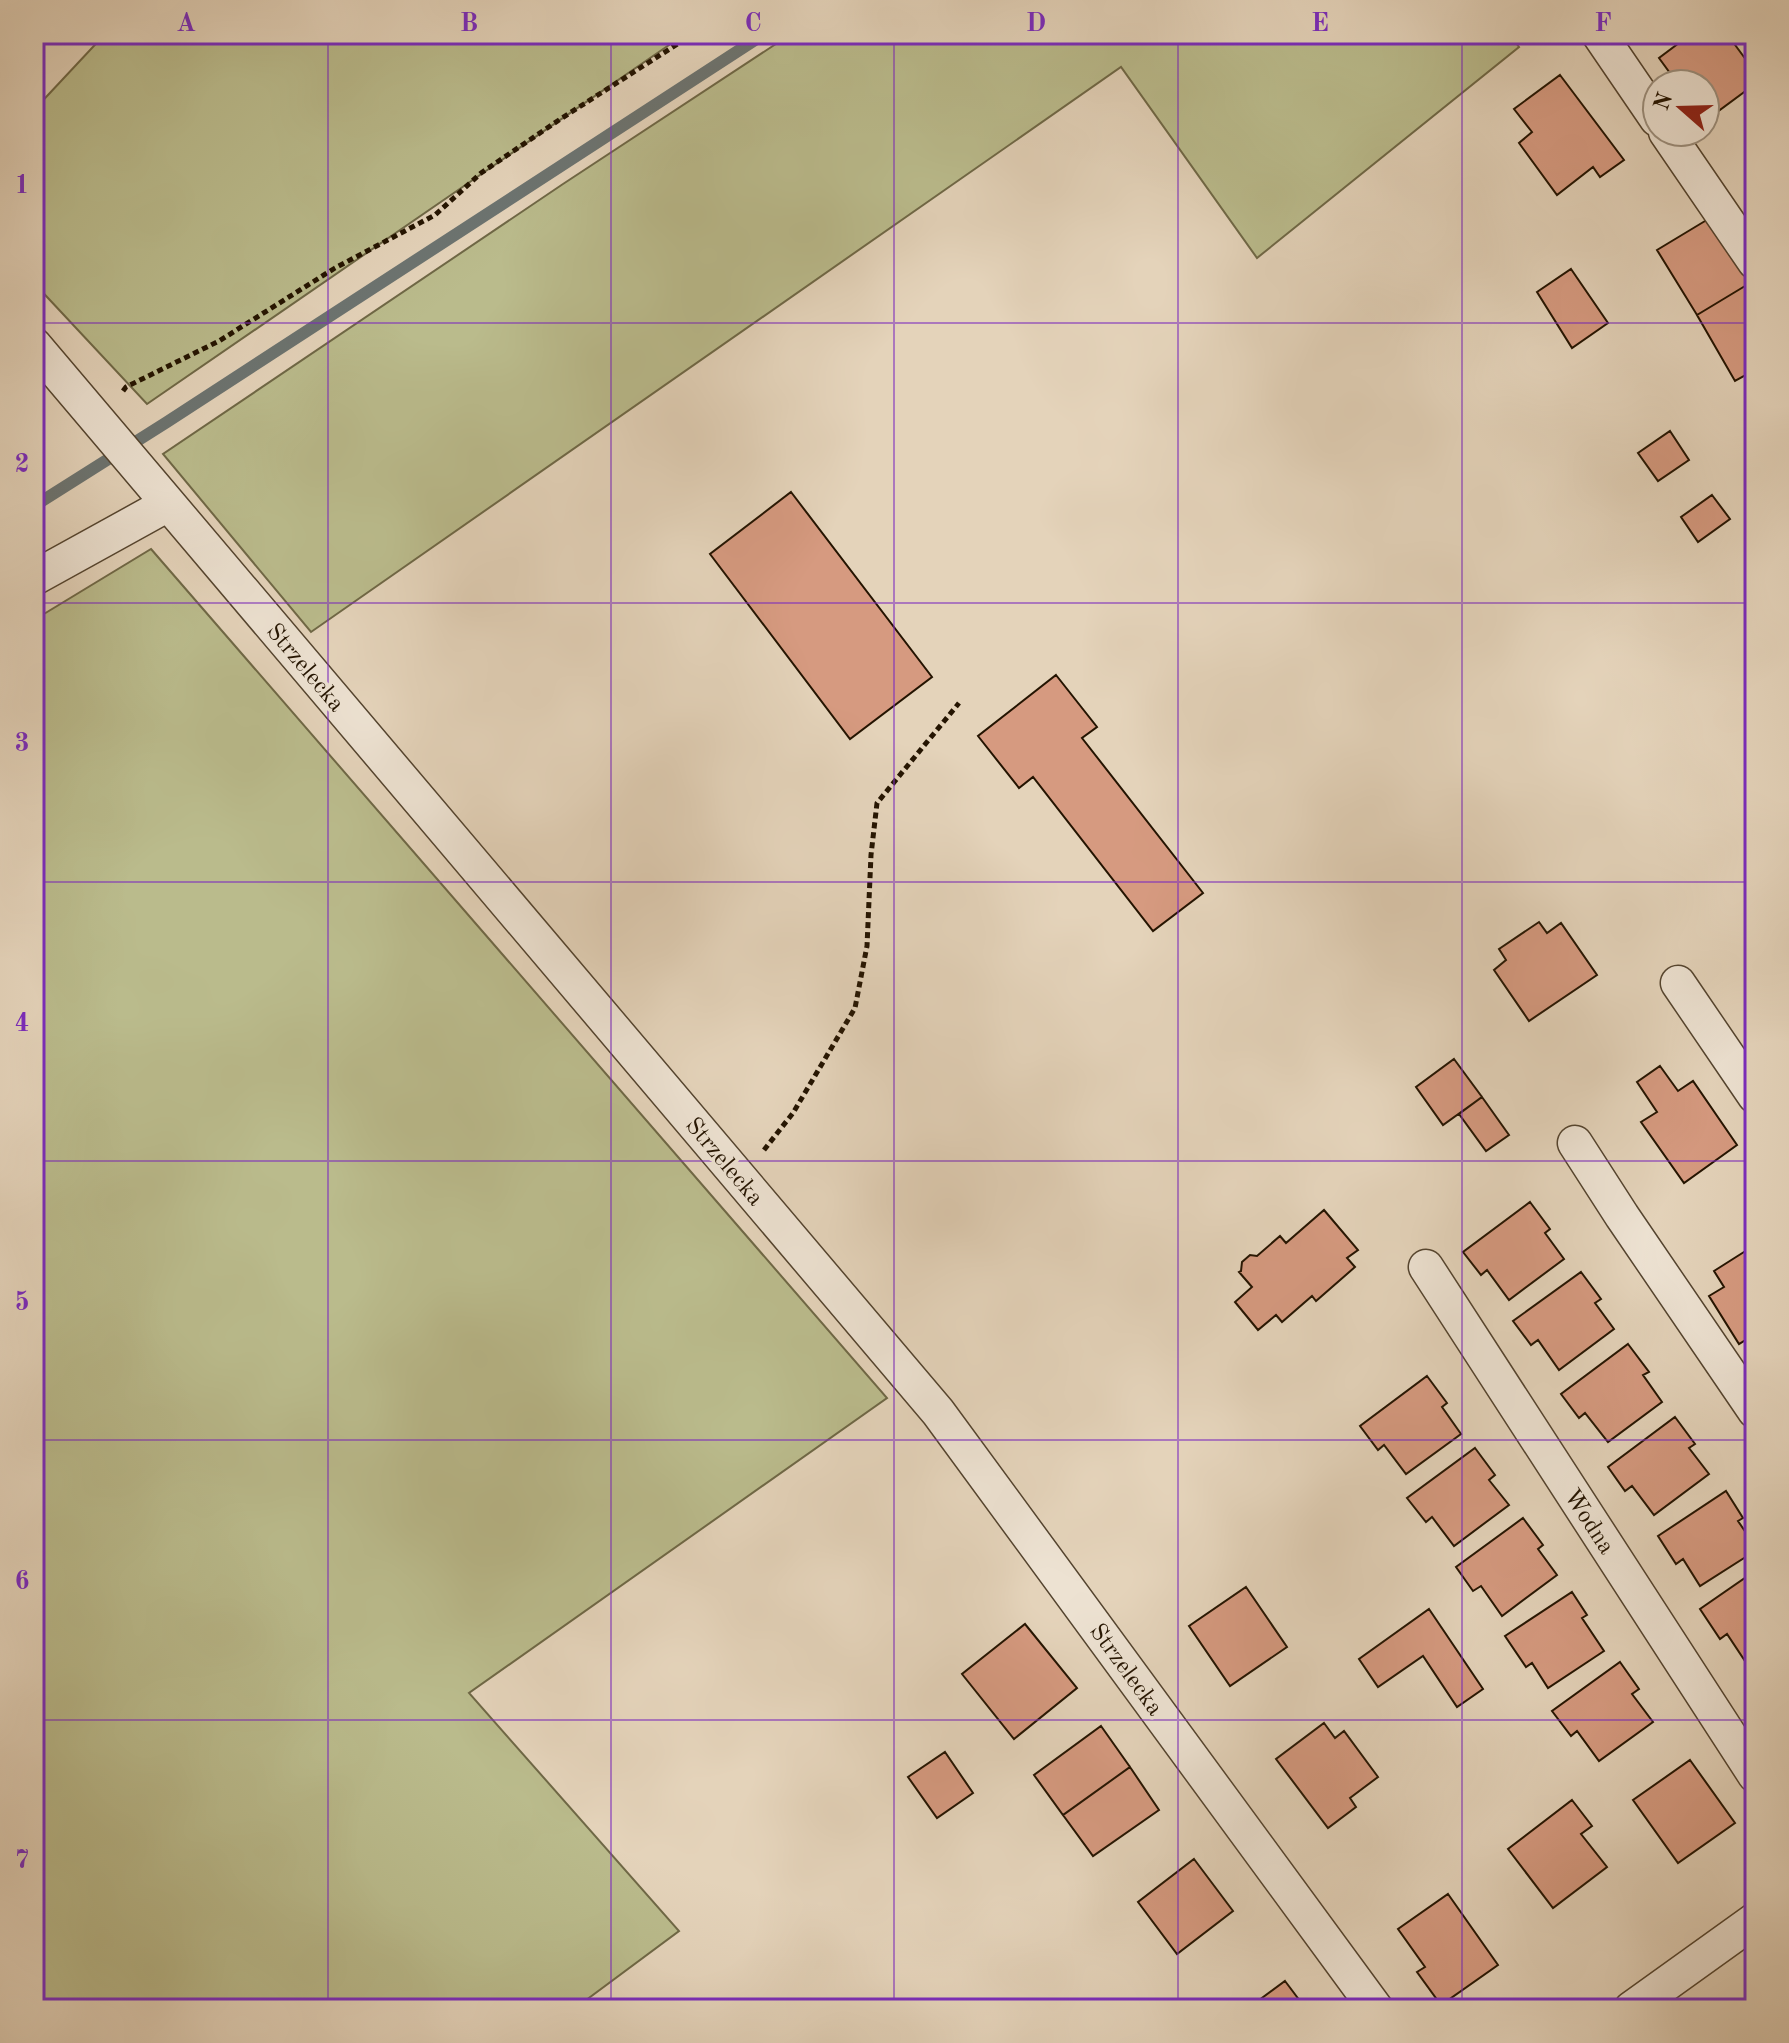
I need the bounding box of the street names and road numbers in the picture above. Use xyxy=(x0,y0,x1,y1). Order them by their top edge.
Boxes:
street label: Strzelecka xyxy=(261,620,348,717)
street label: Strzelecka xyxy=(680,1114,767,1211)
street label: Wodna xyxy=(1558,1485,1618,1559)
street label: Strzelecka xyxy=(1084,1620,1167,1721)

